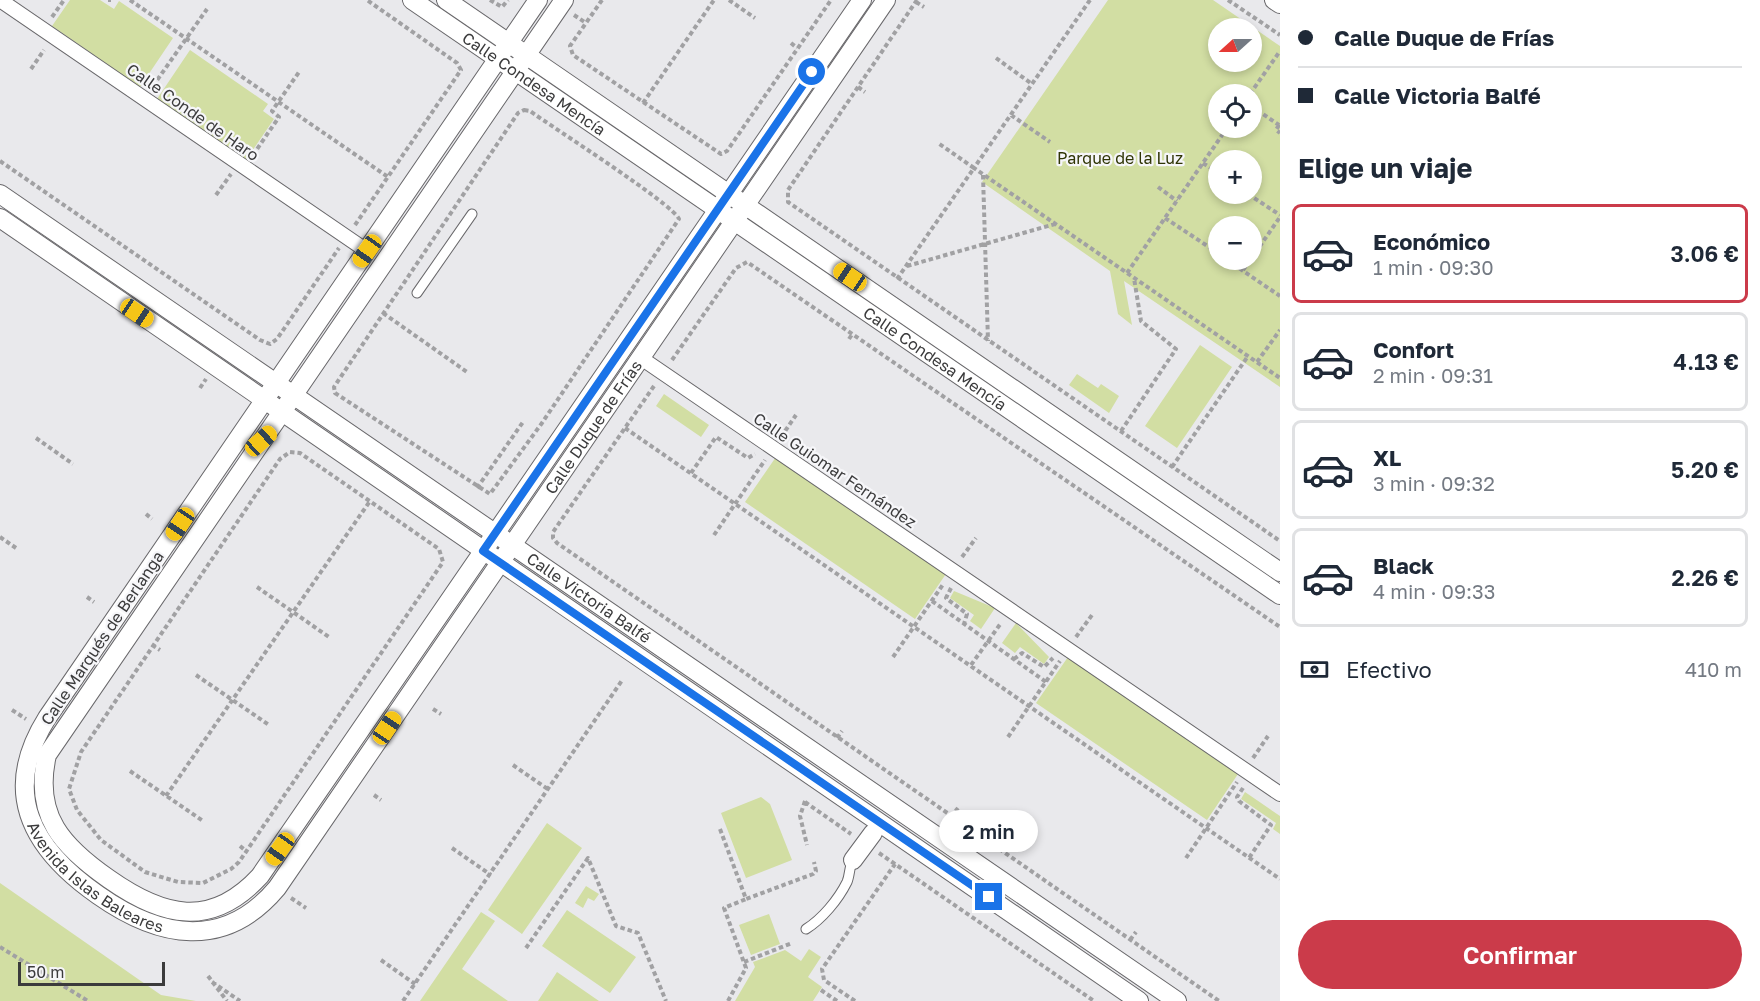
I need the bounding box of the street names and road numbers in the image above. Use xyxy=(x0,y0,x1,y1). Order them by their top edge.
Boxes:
street label: Calle Condesa Mencía xyxy=(459,28,610,140)
street label: Calle Conde de Haro xyxy=(123,59,263,165)
street label: Calle Condesa Mencía xyxy=(859,302,1010,415)
street label: Calle Duque de Frías xyxy=(540,356,646,498)
street label: Calle Guiomar Fernández xyxy=(750,408,920,532)
street label: Calle Marqués de Berlanga xyxy=(36,547,168,729)
street label: Calle Victoria Balfé xyxy=(523,548,655,647)
street label: Avenida Islas Baleares xyxy=(23,818,166,937)

